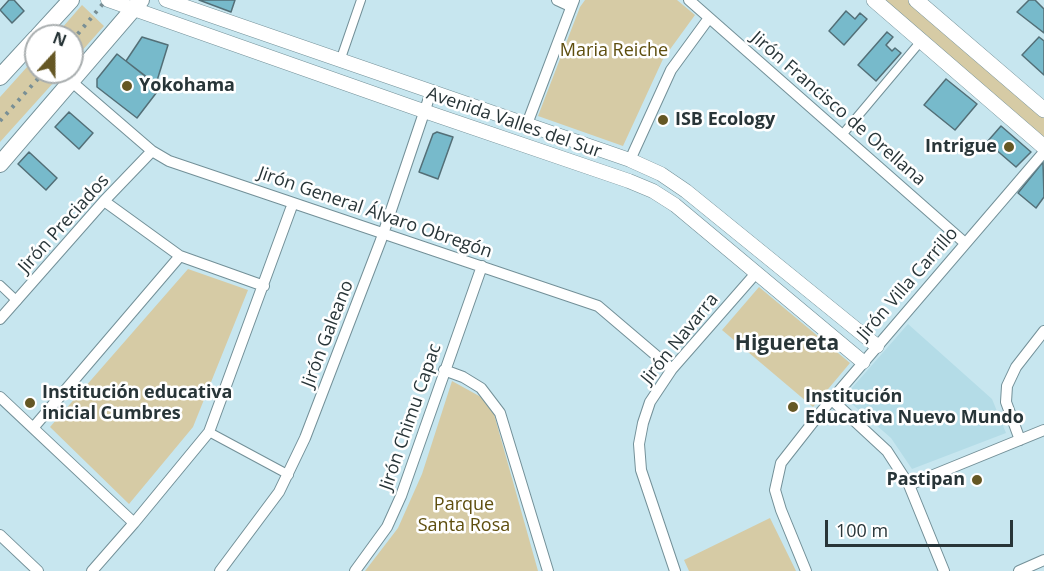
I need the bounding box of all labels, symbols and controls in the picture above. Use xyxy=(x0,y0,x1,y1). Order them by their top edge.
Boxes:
north arrow xyxy=(24,24,84,84)
text: N xyxy=(50,26,70,52)
street label: Jirón Francisco de Orellana xyxy=(746,27,930,191)
park label: Maria Reiche xyxy=(560,40,668,62)
place label: Yokohama xyxy=(139,75,235,97)
marker: Yokohama xyxy=(120,79,134,93)
street label: Avenida Valles del Sur xyxy=(424,83,604,163)
place label: ISB Ecology xyxy=(675,109,775,131)
marker: ISB Ecology xyxy=(656,113,670,127)
place label: Intrigue xyxy=(925,136,997,158)
marker: Intrigue xyxy=(1002,140,1016,154)
street label: Jirón General Álvaro Obregón xyxy=(255,163,495,263)
street label: Jirón Preciados xyxy=(14,170,114,278)
street label: Jirón Villa Carrillo xyxy=(853,223,963,345)
street label: Jirón Galeano xyxy=(298,277,358,391)
street label: Jirón Navarra xyxy=(637,289,723,389)
district label: Higuereta xyxy=(735,331,839,357)
street label: Jirón Chimu Capac xyxy=(376,341,446,493)
place label: Institución educativa inicial Cumbres xyxy=(42,382,232,424)
place label: Institución Educativa Nuevo Mundo xyxy=(805,386,1024,428)
marker: Institución educativa inicial Cumbres xyxy=(23,396,37,410)
marker: Institución Educativa Nuevo Mundo xyxy=(786,400,800,414)
place label: Pastipan xyxy=(886,469,965,491)
marker: Pastipan xyxy=(970,473,984,487)
park label: Parque Santa Rosa xyxy=(418,494,510,536)
scale bar xyxy=(828,508,1016,546)
text: 100 m xyxy=(836,518,888,542)

